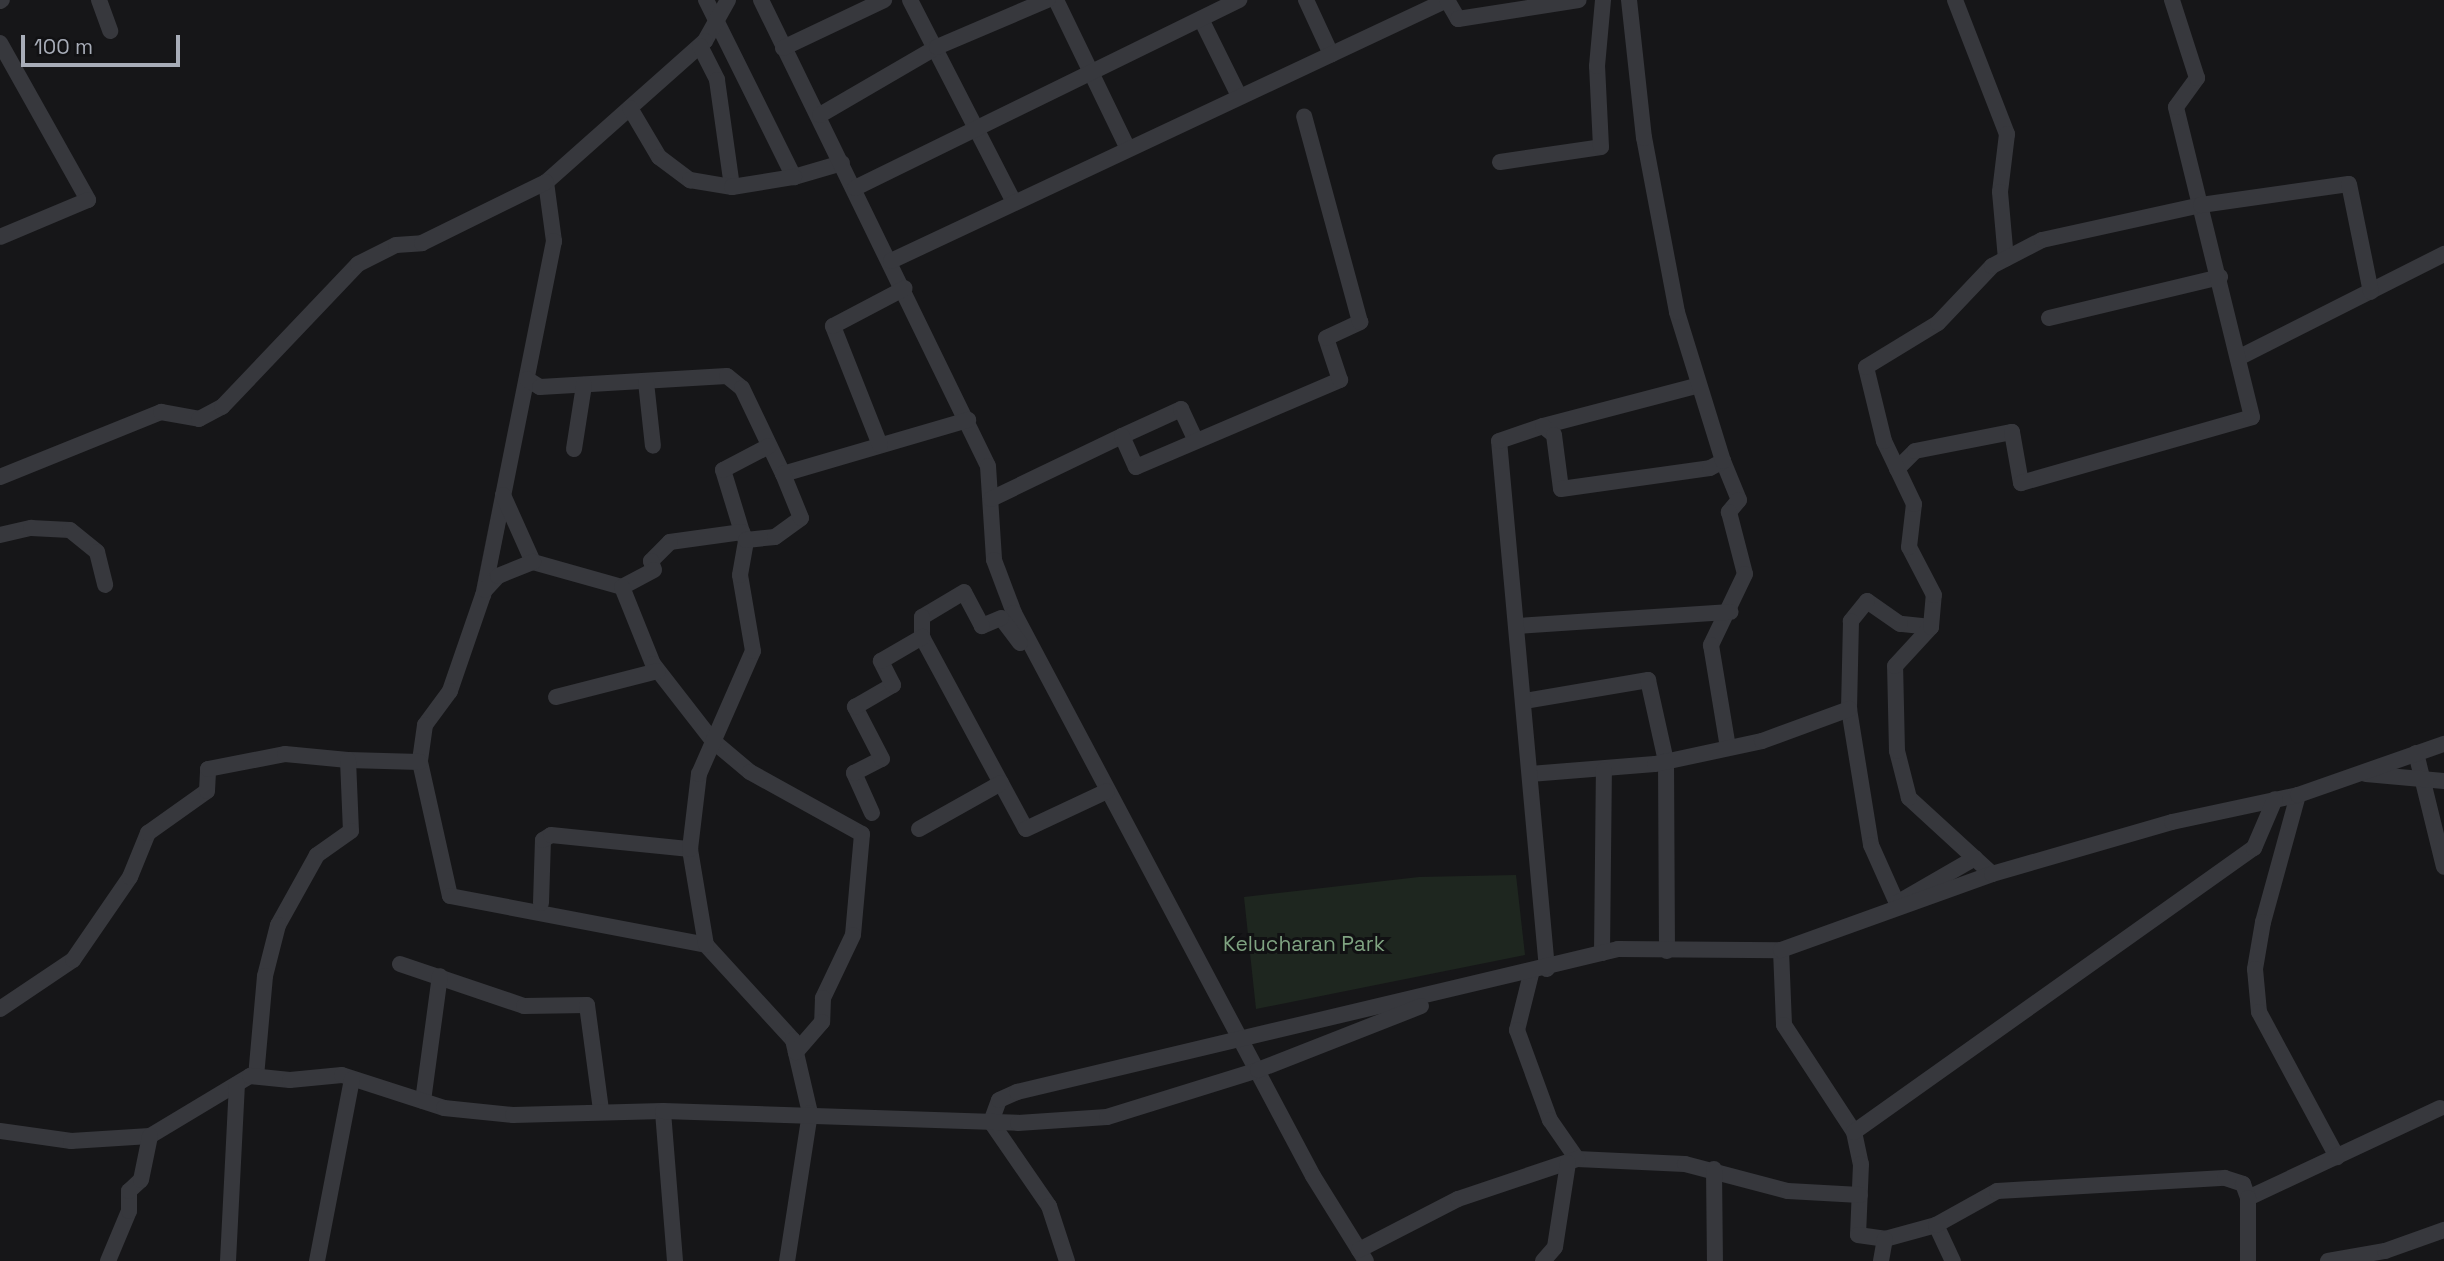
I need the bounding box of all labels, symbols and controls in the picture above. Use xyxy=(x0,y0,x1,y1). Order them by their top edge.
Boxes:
scale bar xyxy=(24,21,184,65)
text: 100 m xyxy=(34,33,93,60)
park label: Kelucharan Park xyxy=(1223,931,1385,957)

